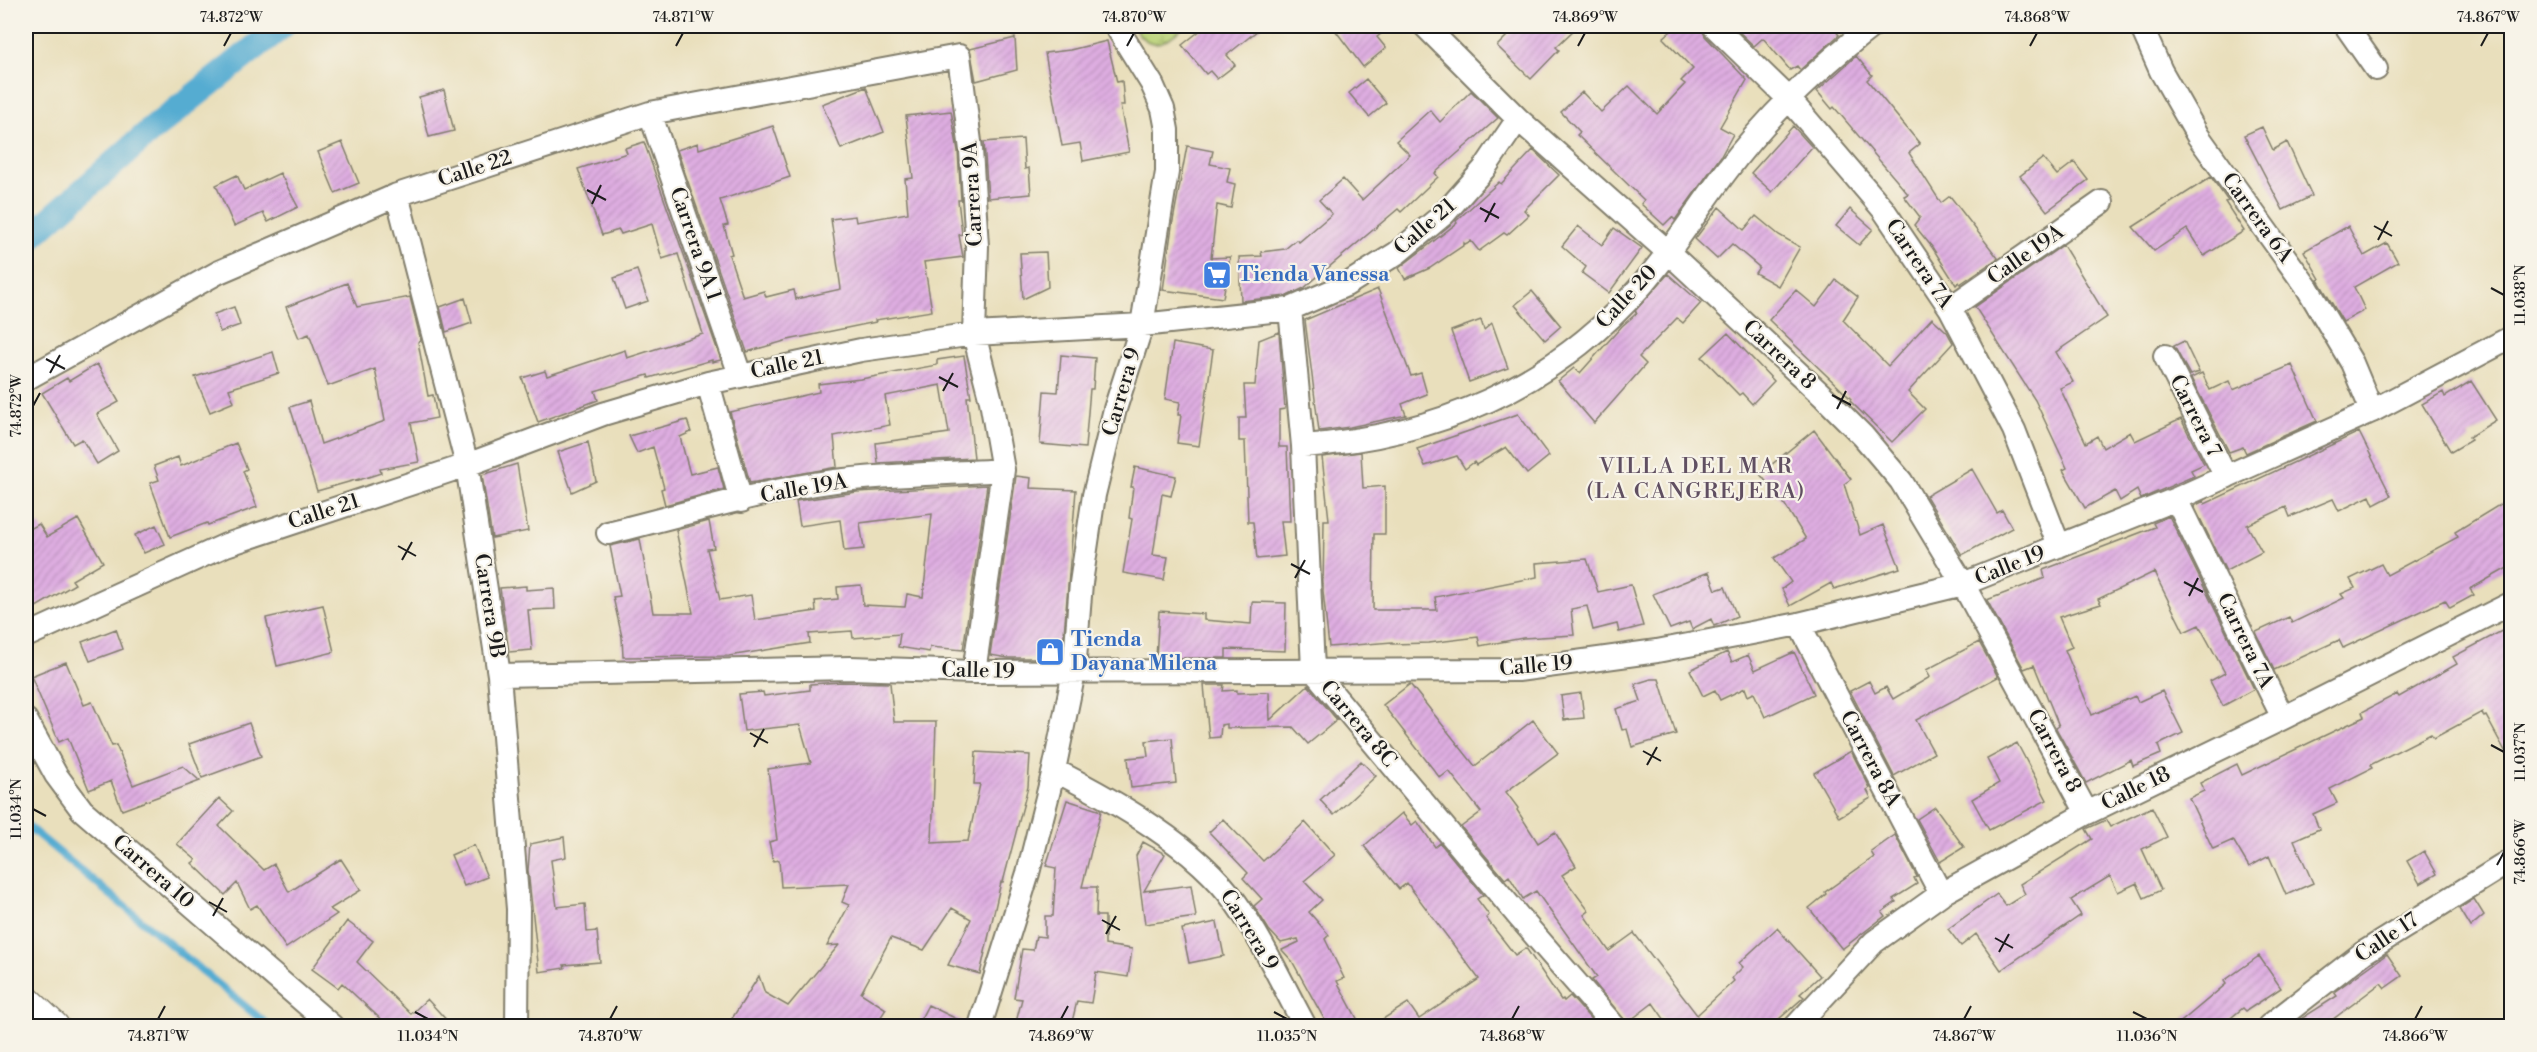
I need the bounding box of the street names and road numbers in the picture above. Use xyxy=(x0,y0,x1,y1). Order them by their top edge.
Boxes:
street label: Carrera 9A xyxy=(957,140,989,247)
street label: Calle 22 xyxy=(435,145,515,193)
street label: Carrera 6A xyxy=(2216,168,2299,269)
street label: Carrera 9A 1 xyxy=(663,184,727,304)
street label: Calle 21 xyxy=(1389,193,1461,261)
street label: Carrera 7A xyxy=(1879,214,1959,314)
street label: Calle 19A xyxy=(1983,219,2070,291)
street label: Calle 20 xyxy=(1591,259,1663,335)
street label: Carrera 8 xyxy=(1737,315,1821,395)
street label: Calle 21 xyxy=(748,345,826,385)
street label: Carrera 9 xyxy=(1097,345,1147,439)
street label: Carrera 7 xyxy=(2163,371,2227,462)
street label: Calle 19A xyxy=(758,468,850,509)
street label: Calle 21 xyxy=(285,488,363,536)
street label: Calle 19 xyxy=(1971,540,2049,592)
street label: Carrera 9B xyxy=(468,552,510,660)
street label: Carrera 7A xyxy=(2211,589,2280,694)
street label: Calle 19 xyxy=(1498,650,1574,682)
street label: Calle 19 xyxy=(941,657,1015,685)
street label: Carrera 8C xyxy=(1314,675,1402,773)
street label: Carrera 8 xyxy=(2021,705,2087,797)
street label: Carrera 8A xyxy=(1834,706,1906,812)
street label: Calle 18 xyxy=(2097,761,2175,817)
street label: Carrera 10 xyxy=(107,829,199,915)
street label: Carrera 9 xyxy=(1214,885,1284,975)
street label: Calle 17 xyxy=(2350,907,2424,969)

